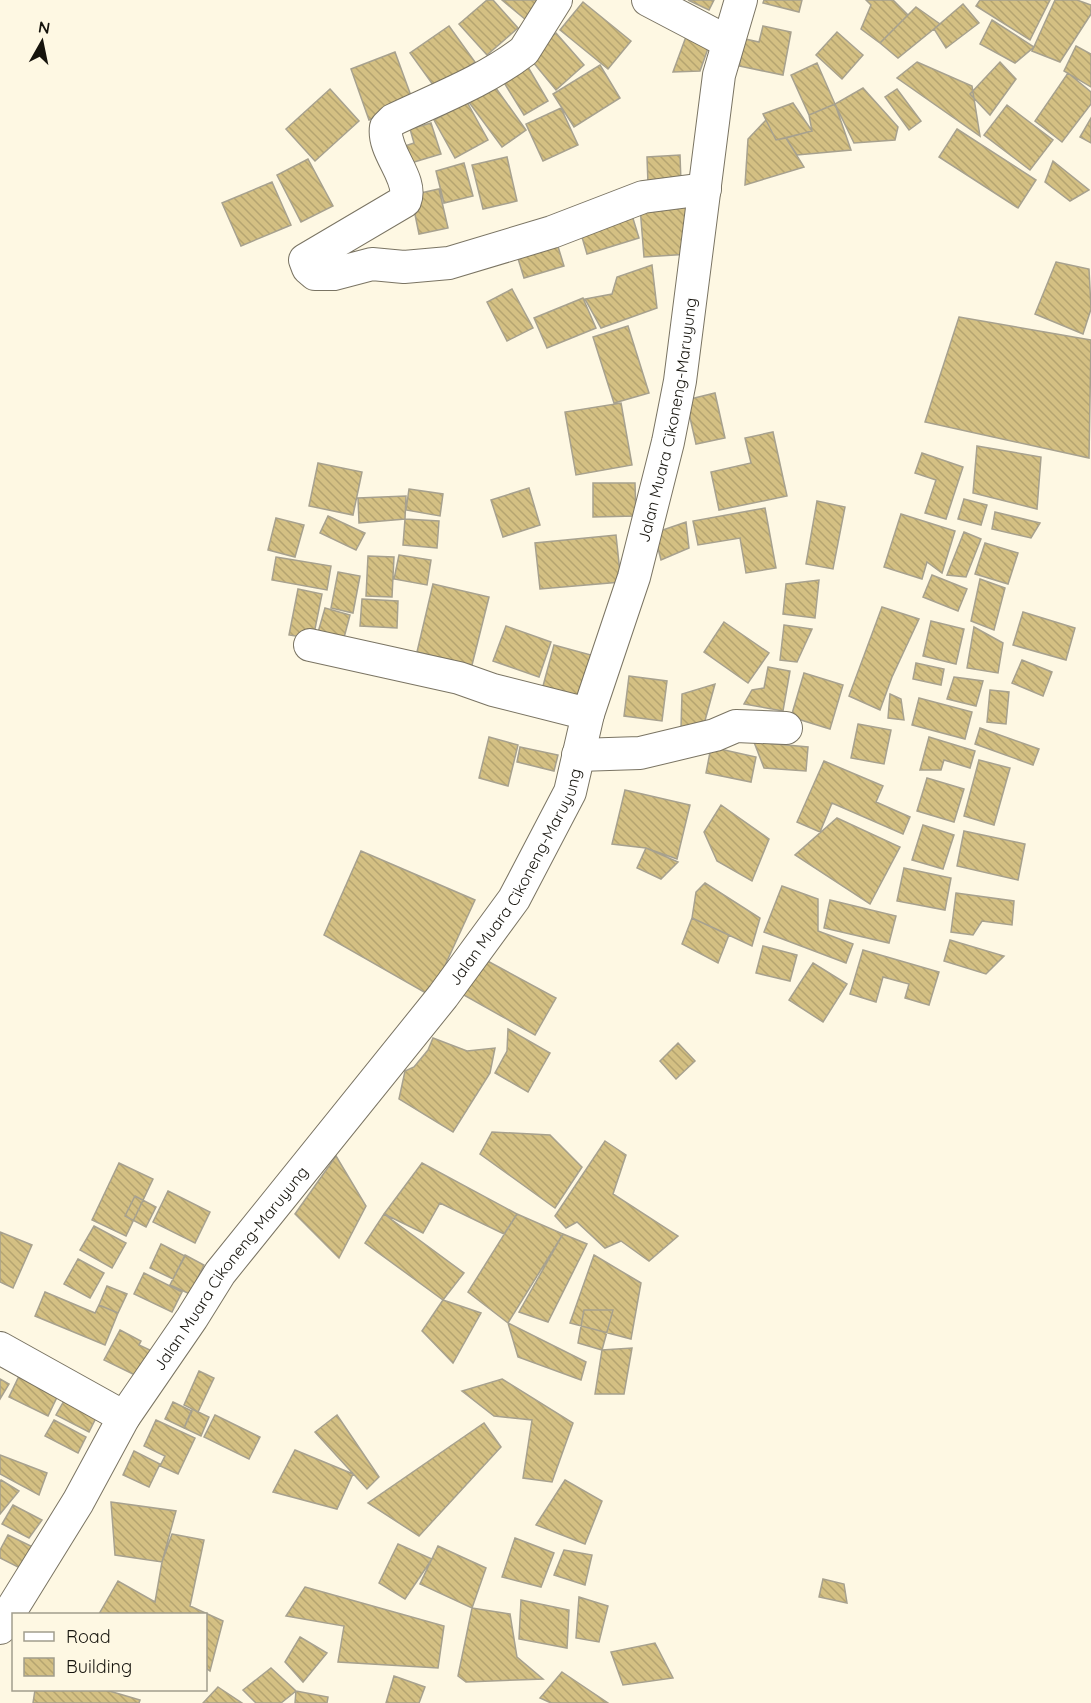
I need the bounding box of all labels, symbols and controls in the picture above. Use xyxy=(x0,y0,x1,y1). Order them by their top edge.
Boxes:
north arrow xyxy=(12,12,72,72)
text: N xyxy=(37,16,52,38)
street label: Jalan Muara Cikoneng-Maruyung xyxy=(633,296,701,544)
street label: Jalan Muara Cikoneng-Maruyung xyxy=(444,766,585,989)
street label: Jalan Muara Cikoneng-Maruyung xyxy=(149,1162,312,1374)
legend xyxy=(12,1613,207,1691)
text: Road xyxy=(66,1625,111,1648)
text: Building xyxy=(66,1655,132,1678)

